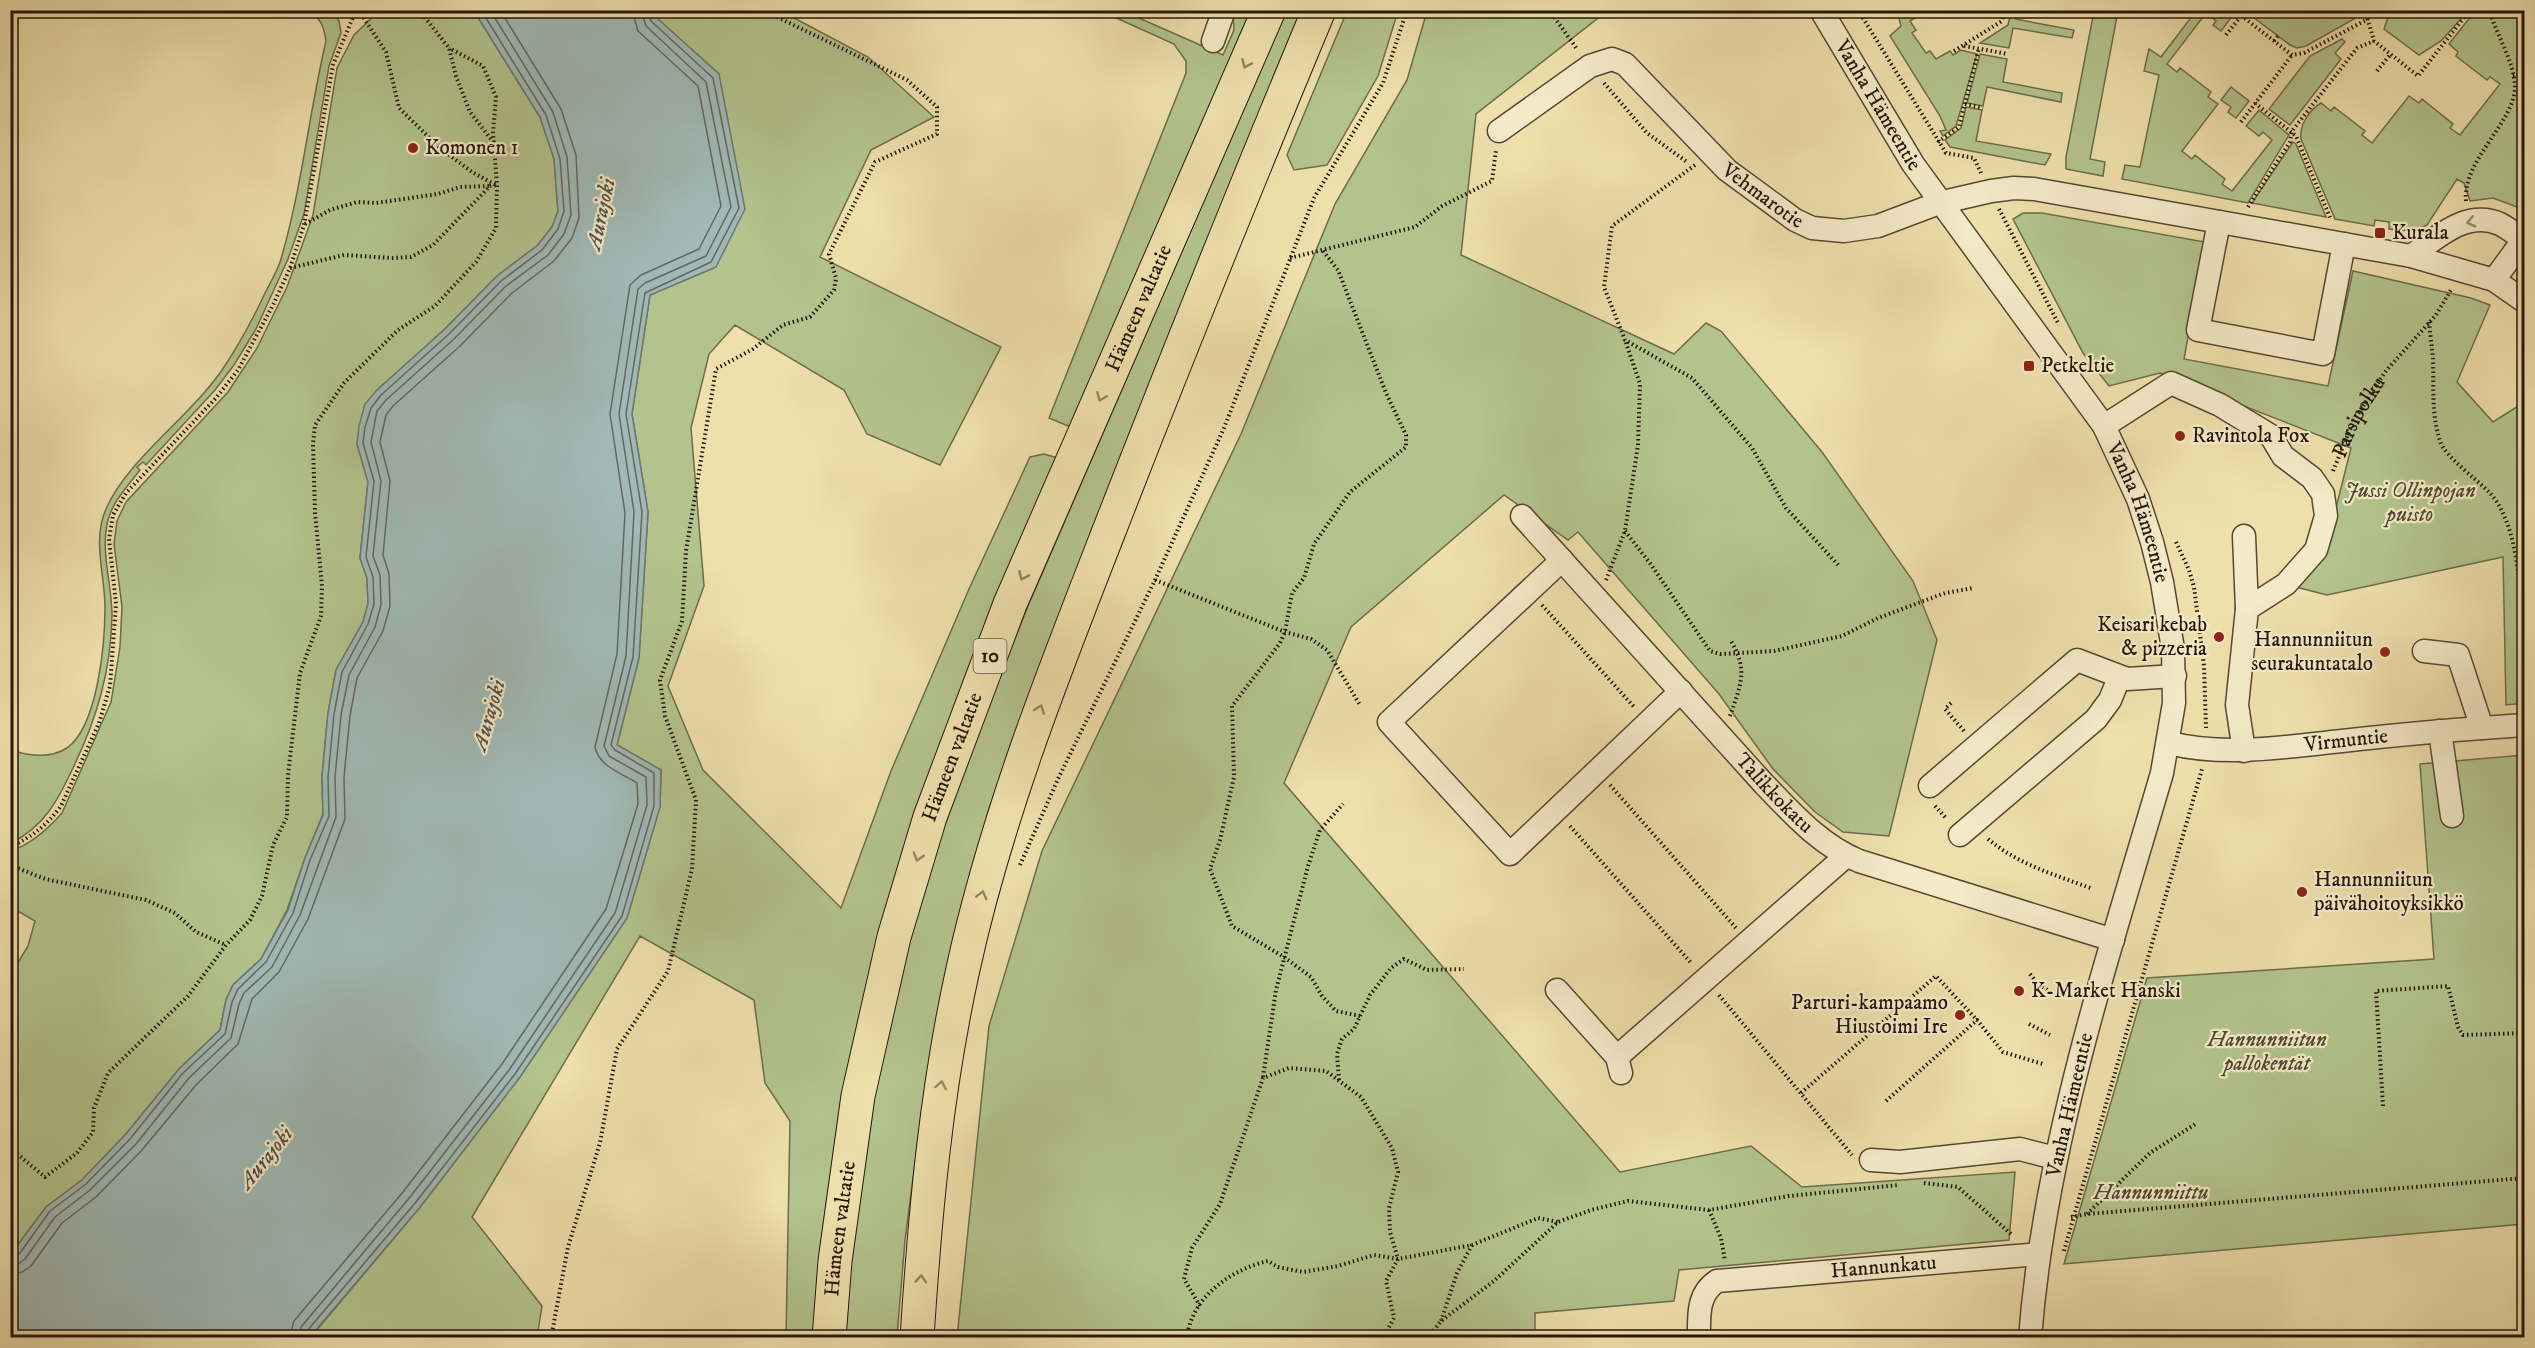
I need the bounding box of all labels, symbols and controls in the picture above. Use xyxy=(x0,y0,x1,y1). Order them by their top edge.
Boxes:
street label: Vanha Hämeentie xyxy=(1828,34,1927,176)
one-way arrow xyxy=(1241,58,1253,69)
place label: Komonen 1 xyxy=(425,135,518,161)
marker: Komonen 1 xyxy=(406,141,420,155)
street label: Vehmarotie xyxy=(1716,157,1808,235)
water label: Aurajoki xyxy=(580,175,622,255)
one-way arrow xyxy=(2466,214,2476,227)
place label: Kurala xyxy=(2392,220,2449,246)
marker: Kurala xyxy=(2373,226,2387,240)
street label: Hämeen valtatie xyxy=(1100,241,1178,376)
place label: Petkeltie xyxy=(2041,353,2115,379)
marker: Petkeltie xyxy=(2022,359,2036,373)
street label: Parsipolku xyxy=(2327,372,2392,462)
one-way arrow xyxy=(1096,391,1108,402)
place label: Ravintola Fox xyxy=(2192,423,2310,449)
marker: Ravintola Fox xyxy=(2173,429,2187,443)
street label: Vanha Hämeentie xyxy=(2100,437,2175,586)
park label: Jussi Ollinpojan puisto xyxy=(2344,478,2476,528)
one-way arrow xyxy=(1018,569,1030,580)
place label: Keisari kebab & pizzeria xyxy=(2097,612,2207,662)
place label: Hannunniitun seurakuntatalo xyxy=(2251,627,2373,677)
marker: Keisari kebab & pizzeria xyxy=(2212,630,2226,644)
road number: 10 xyxy=(974,639,1006,673)
marker: Hannunniitun seurakuntatalo xyxy=(2378,645,2392,659)
water label: Aurajoki xyxy=(465,676,512,756)
street label: Hämeen valtatie xyxy=(916,689,989,825)
one-way arrow xyxy=(1033,704,1045,715)
street label: Virmuntie xyxy=(2302,723,2389,758)
street label: Talikkokatu xyxy=(1730,748,1819,839)
one-way arrow xyxy=(913,851,925,861)
place label: Hannunniitun päivähoitoyksikkö xyxy=(2313,867,2464,917)
marker: Hannunniitun päivähoitoyksikkö xyxy=(2295,885,2309,899)
one-way arrow xyxy=(974,890,987,900)
place label: K-Market Hanski xyxy=(2031,978,2181,1004)
marker: K-Market Hanski xyxy=(2012,984,2026,998)
place label: Parturi-kampaamo Hiustoimi Ire xyxy=(1791,990,1948,1040)
marker: Parturi-kampaamo Hiustoimi Ire xyxy=(1953,1008,1967,1022)
park label: Hannunniitun pallokentät xyxy=(2206,1027,2327,1077)
street label: Vanha Hämeentie xyxy=(2040,1030,2099,1181)
one-way arrow xyxy=(934,1081,947,1091)
water label: Aurajoki xyxy=(231,1121,300,1197)
street label: Hämeen valtatie xyxy=(819,1159,862,1297)
park label: Hannunniittu xyxy=(2092,1180,2209,1206)
street label: Hannunkatu xyxy=(1830,1250,1937,1284)
one-way arrow xyxy=(914,1275,927,1284)

